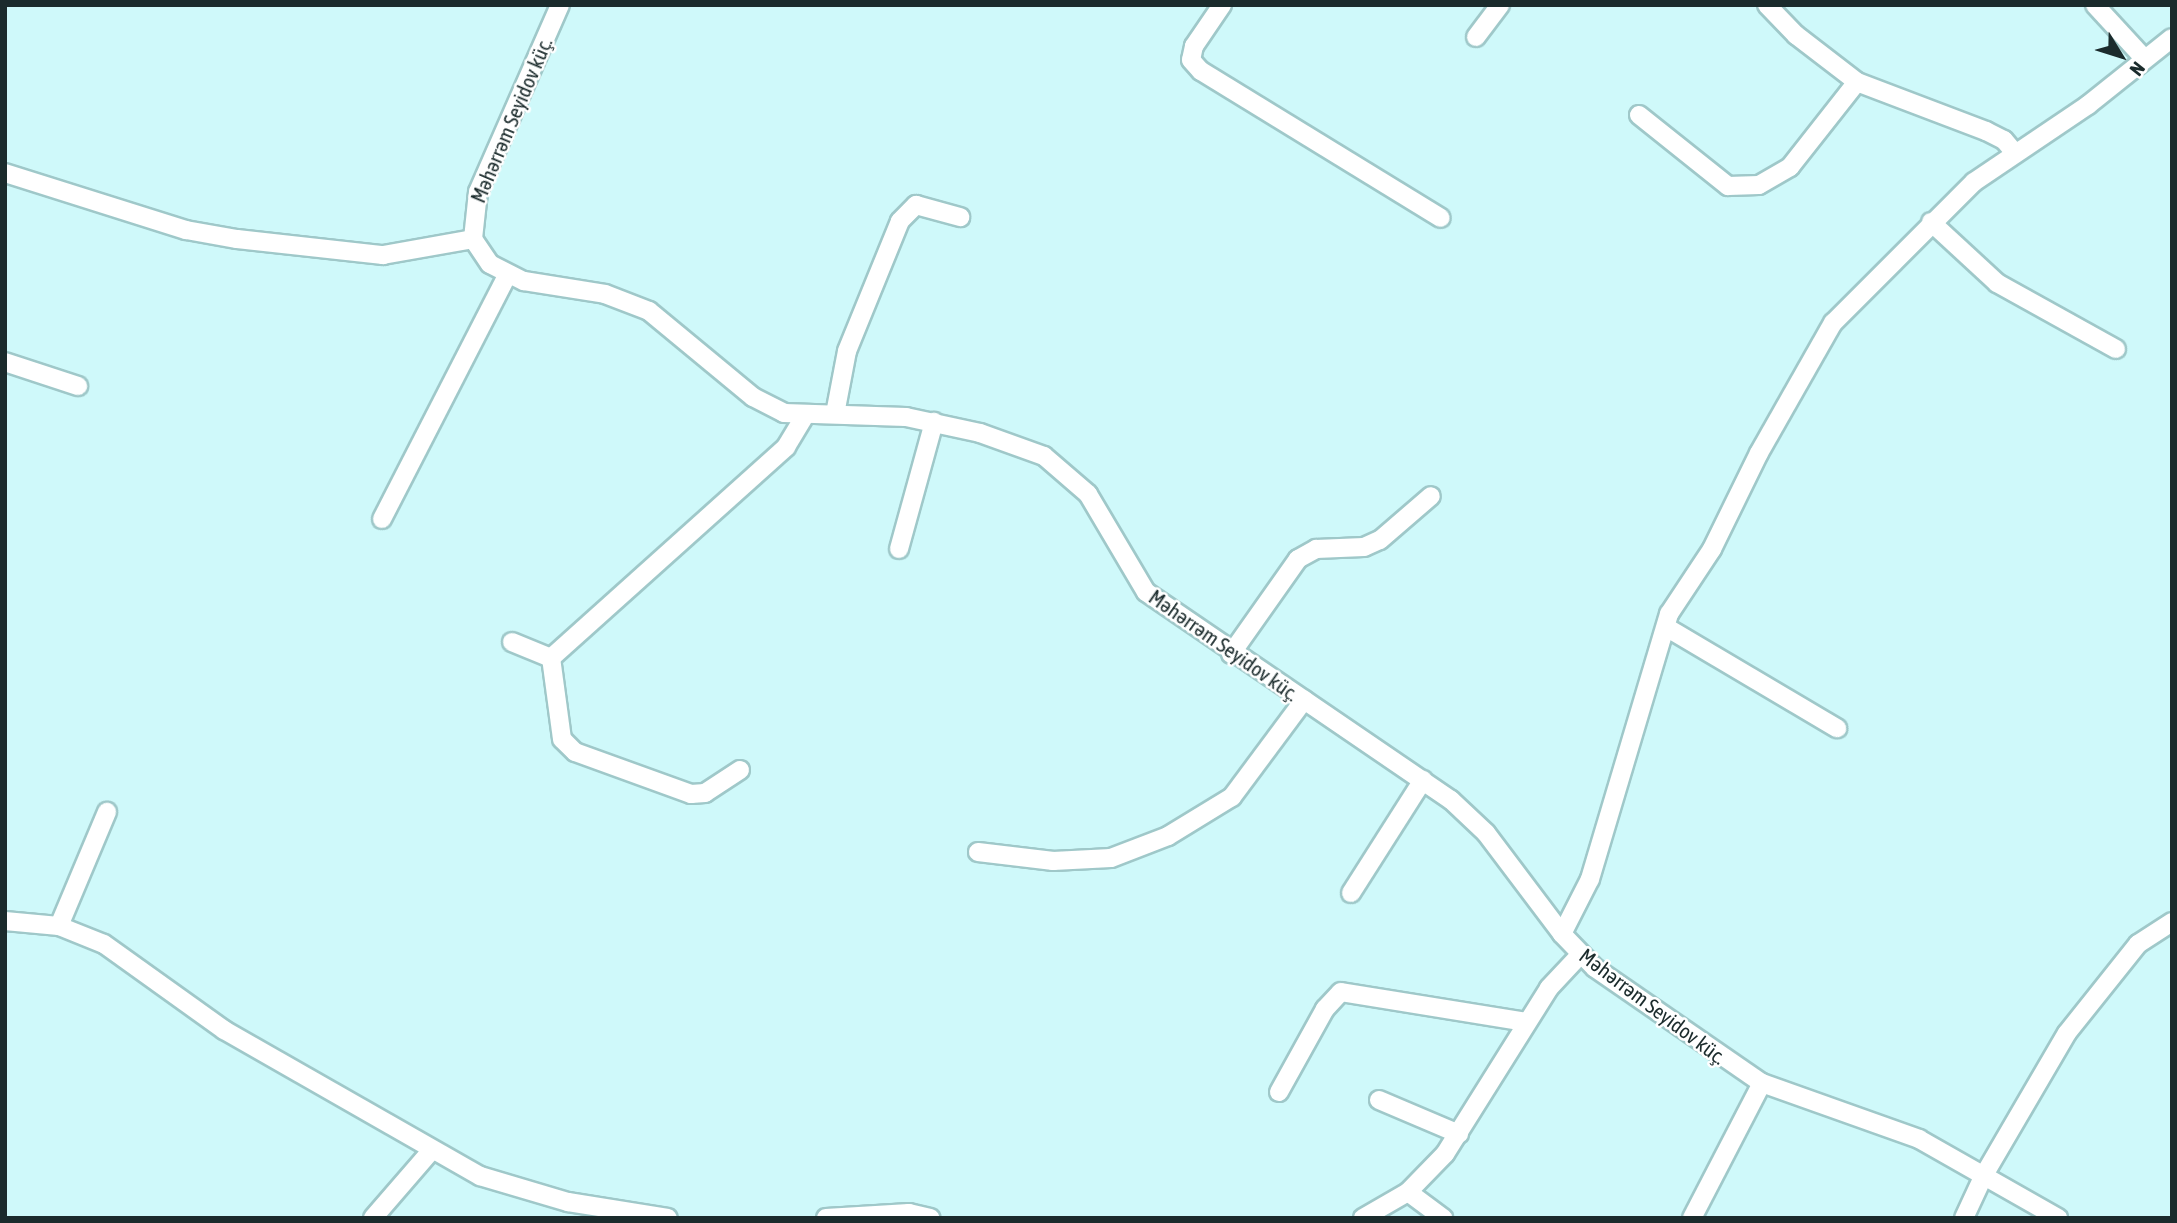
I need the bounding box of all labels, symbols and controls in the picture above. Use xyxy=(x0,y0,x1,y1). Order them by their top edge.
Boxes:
north arrow xyxy=(2086,21,2156,91)
street label: Məhərrəm Seyidov küç. xyxy=(465,34,557,206)
text: N xyxy=(2125,58,2150,80)
street label: Məhərrəm Seyidov küç. xyxy=(1144,584,1304,706)
street label: Məhərrəm Seyidov küç. xyxy=(1575,943,1731,1069)

